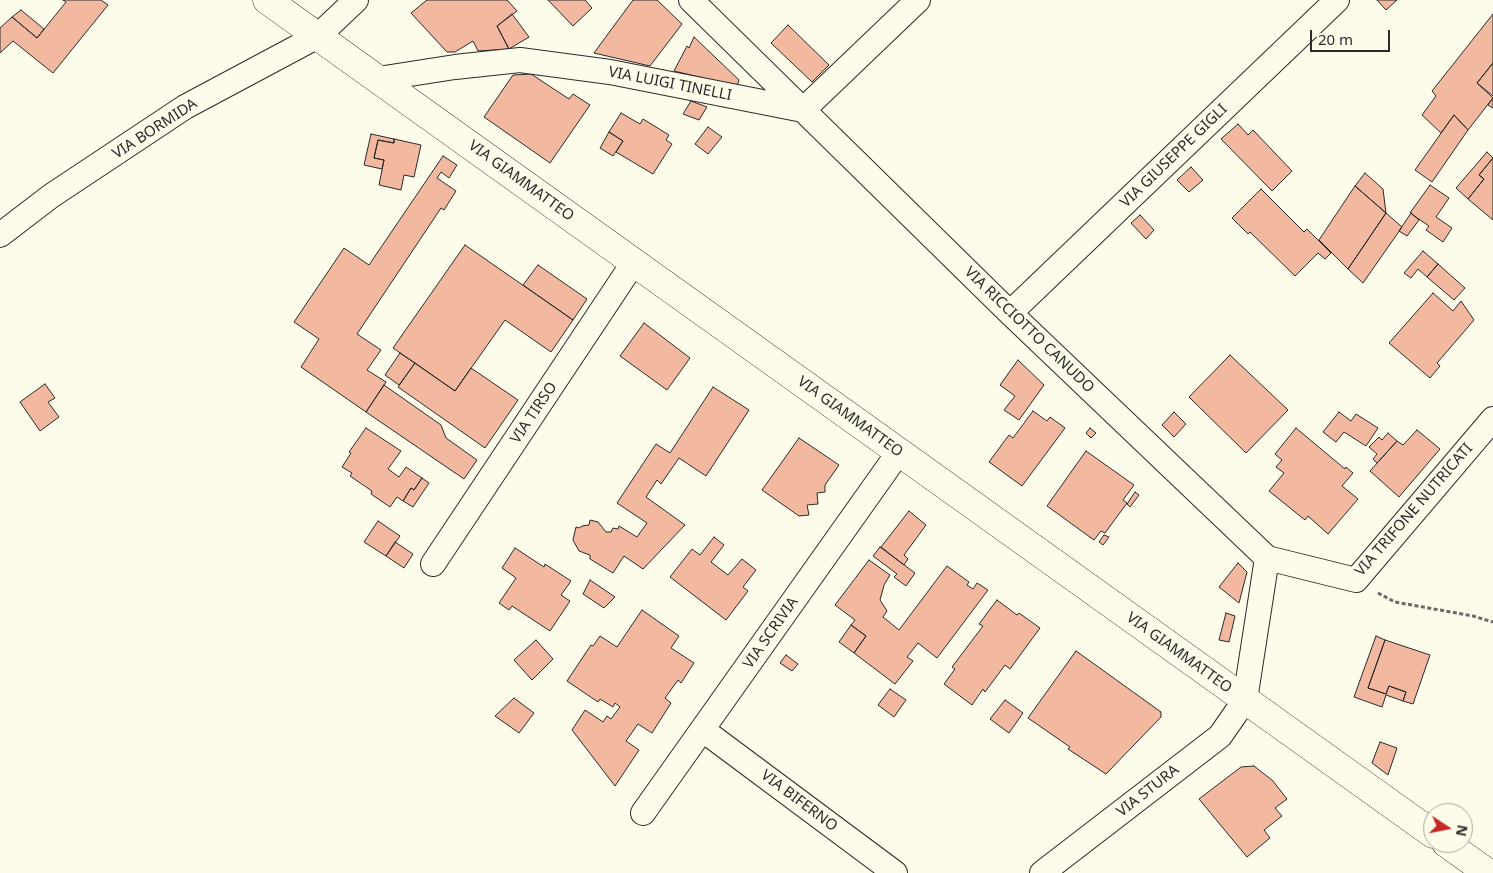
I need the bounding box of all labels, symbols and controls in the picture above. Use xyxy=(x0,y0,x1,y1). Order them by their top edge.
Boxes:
scale bar xyxy=(1313,20,1393,52)
text: 20 m xyxy=(1318,29,1353,49)
street label: VIA LUIGI TINELLI xyxy=(607,63,733,105)
street label: VIA BORMIDA xyxy=(109,95,201,163)
street label: VIA GIUSEPPE GIGLI xyxy=(1117,100,1231,212)
street label: VIA GIAMMATTEO xyxy=(465,137,577,225)
street label: VIA RICCIOTTO CANUDO xyxy=(960,263,1098,397)
street label: VIA GIAMMATTEO xyxy=(794,373,906,461)
street label: VIA TIRSO xyxy=(507,379,561,447)
street label: VIA TRIFONE NUTRICATI xyxy=(1351,440,1477,580)
street label: VIA SCRIVIA xyxy=(740,594,802,672)
street label: VIA GIAMMATTEO xyxy=(1123,609,1235,697)
street label: VIA STURA xyxy=(1113,761,1183,821)
street label: VIA BIFERNO xyxy=(757,766,841,836)
north arrow xyxy=(1423,803,1473,853)
text: N xyxy=(1452,823,1473,838)

